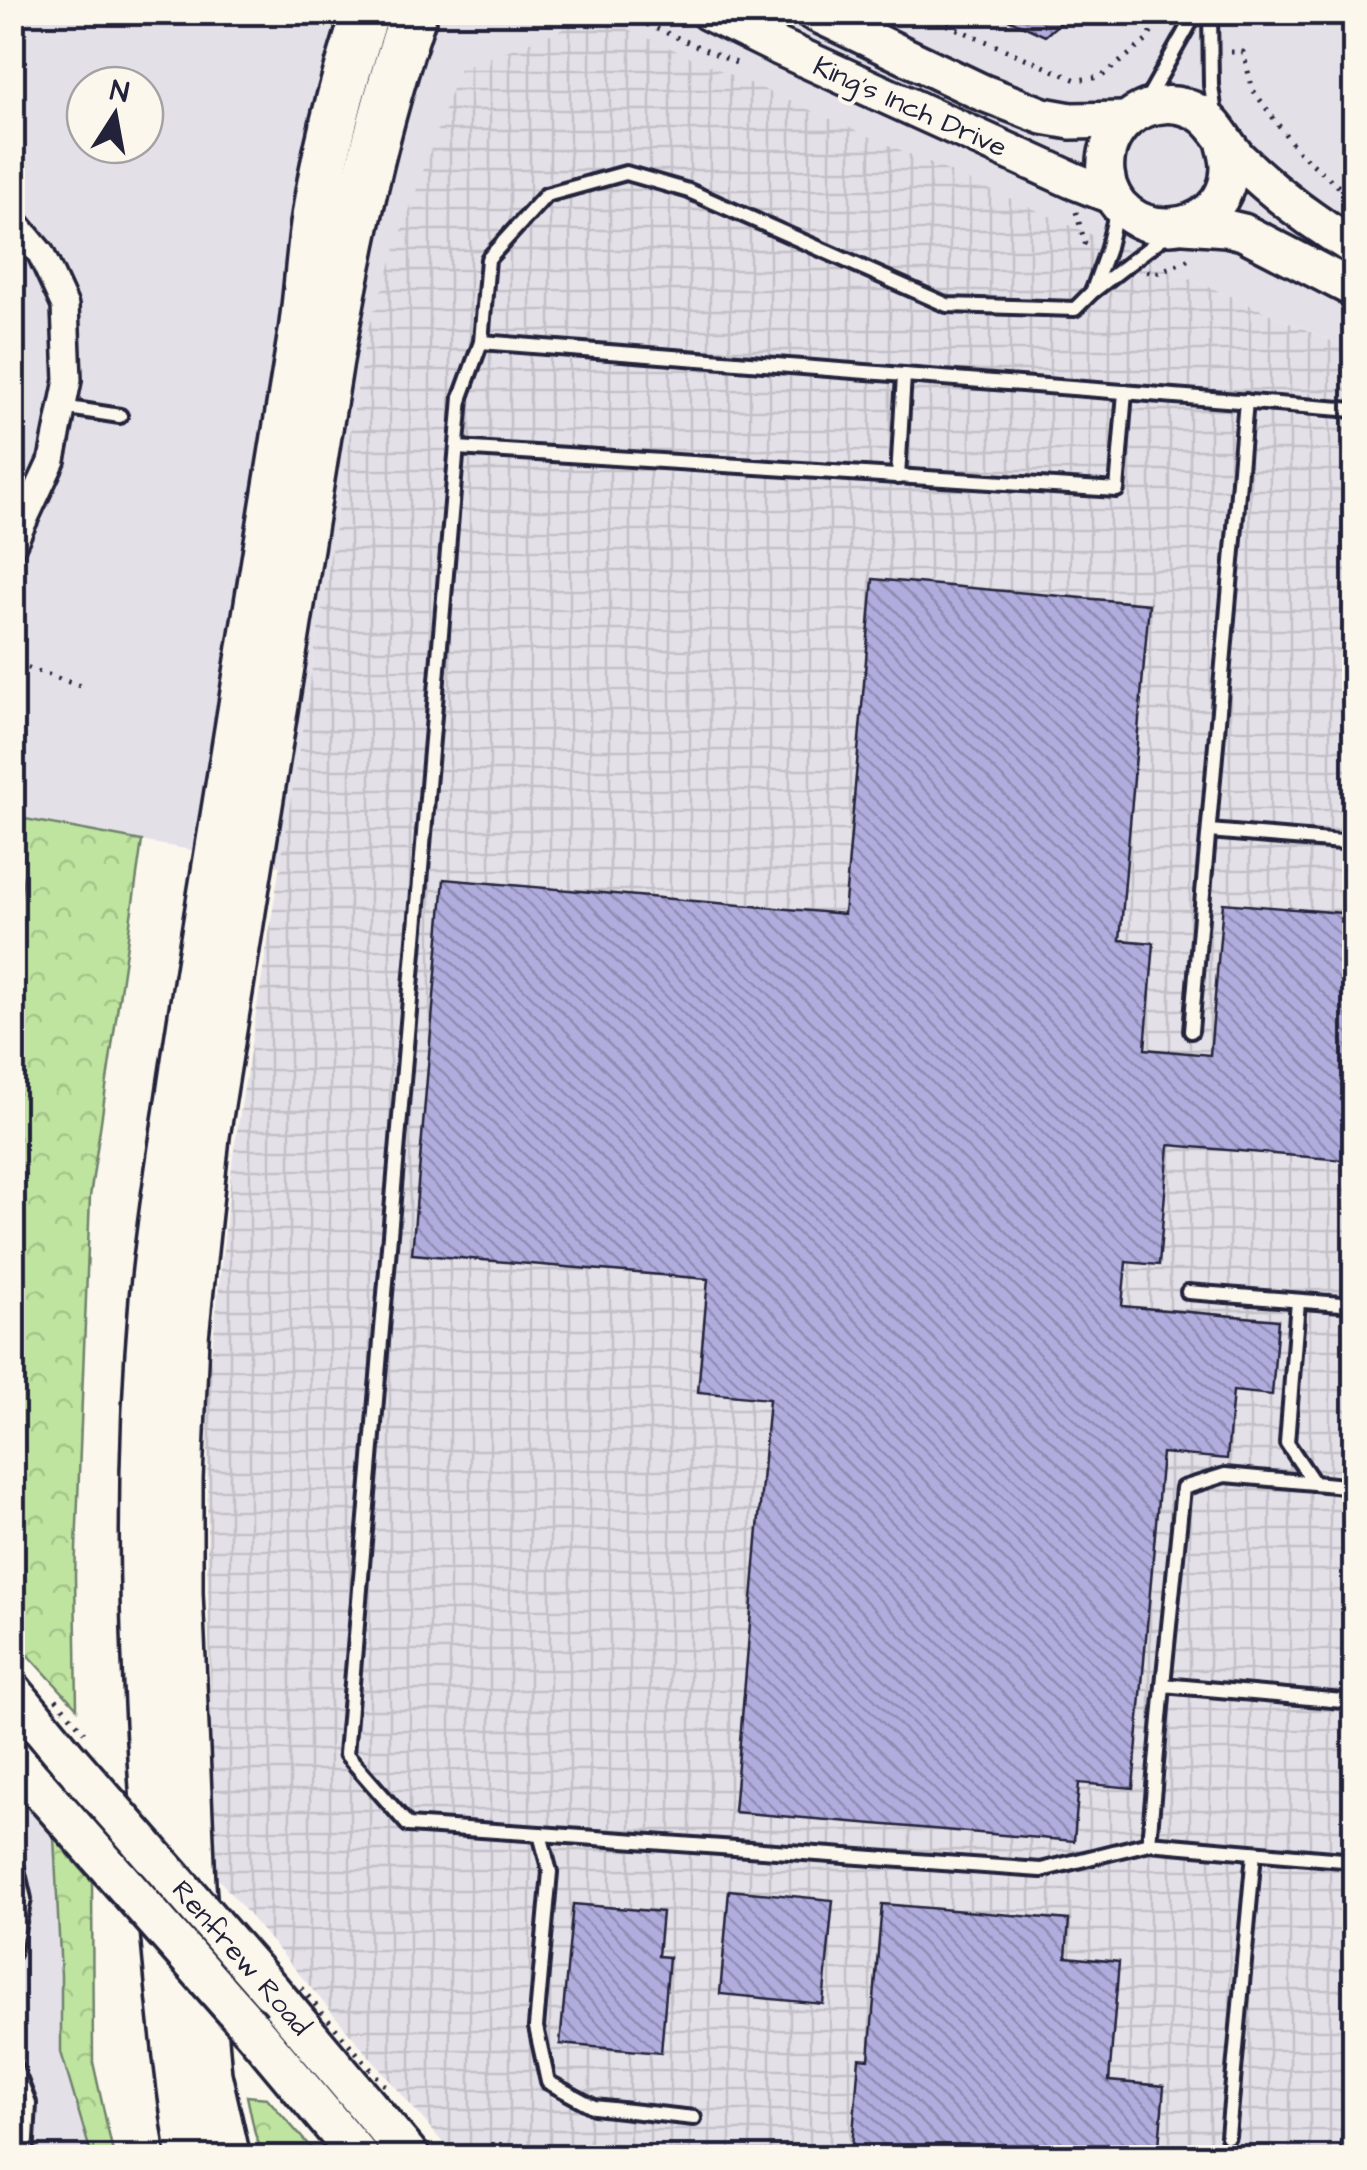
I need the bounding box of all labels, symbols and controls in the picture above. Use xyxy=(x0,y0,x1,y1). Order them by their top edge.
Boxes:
street label: King's Inch Drive xyxy=(807,47,1013,168)
north arrow xyxy=(65,65,165,165)
text: N xyxy=(107,71,132,113)
street label: Renfrew Road xyxy=(162,1872,320,2044)

